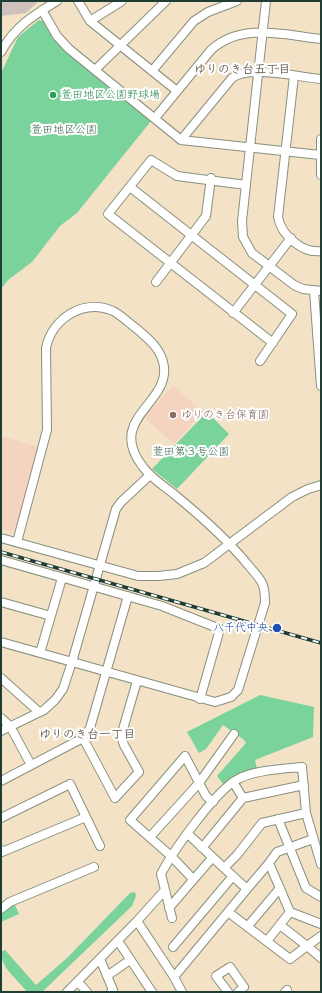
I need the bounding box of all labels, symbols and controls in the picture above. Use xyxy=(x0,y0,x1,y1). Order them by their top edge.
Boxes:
district label: ゆりのき台五丁目 xyxy=(194,63,290,77)
place label: 萱田地区公園野球場 xyxy=(61,88,160,102)
marker: 萱田地区公園野球場 xyxy=(48,90,58,100)
park label: 萱田地区公園 xyxy=(31,123,97,137)
place label: ゆりのき台保育園 xyxy=(181,408,269,422)
marker: ゆりのき台保育園 xyxy=(168,410,178,420)
park label: 萱田第３号公園 xyxy=(153,445,229,459)
place label: 八千代中央 xyxy=(213,621,268,635)
marker: 八千代中央 xyxy=(271,622,283,634)
district label: ゆりのき台一丁目 xyxy=(39,728,135,742)

